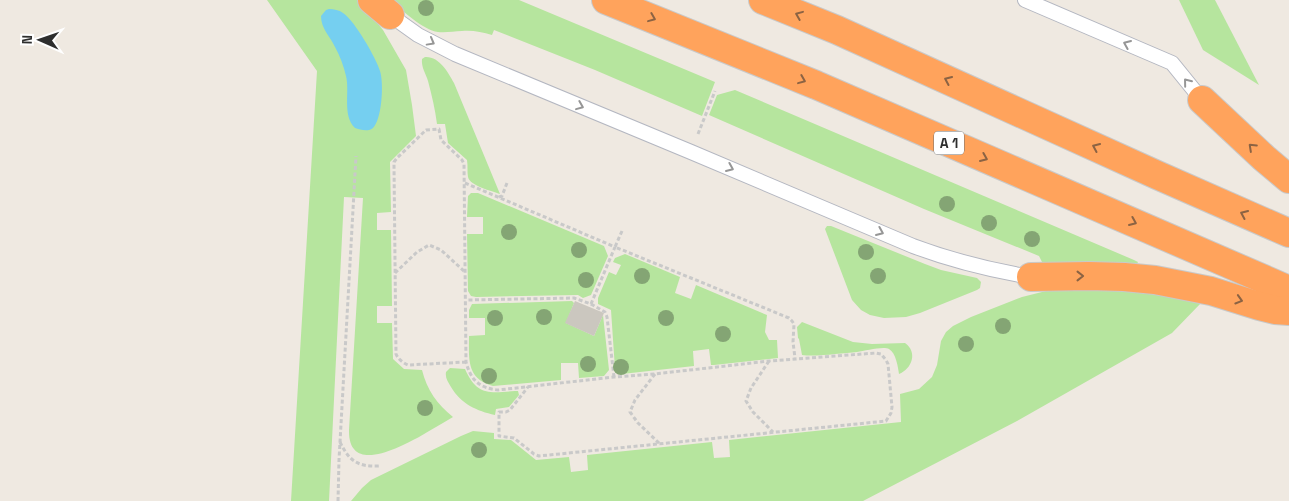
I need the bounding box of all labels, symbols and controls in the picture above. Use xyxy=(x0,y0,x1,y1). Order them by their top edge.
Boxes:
one-way arrow xyxy=(796,10,804,20)
one-way arrow xyxy=(647,12,656,23)
north arrow xyxy=(15,15,65,65)
text: N xyxy=(18,35,36,45)
one-way arrow xyxy=(426,36,435,46)
one-way arrow xyxy=(1123,39,1132,50)
one-way arrow xyxy=(797,73,806,84)
one-way arrow xyxy=(944,76,953,86)
one-way arrow xyxy=(1184,78,1193,87)
one-way arrow xyxy=(575,100,584,110)
road number: A 1 xyxy=(934,132,964,154)
one-way arrow xyxy=(1092,143,1101,154)
one-way arrow xyxy=(1249,144,1258,153)
one-way arrow xyxy=(979,152,987,162)
one-way arrow xyxy=(725,162,734,173)
one-way arrow xyxy=(1240,209,1249,220)
one-way arrow xyxy=(1128,216,1137,227)
one-way arrow xyxy=(875,225,884,236)
one-way arrow xyxy=(1076,271,1084,281)
one-way arrow xyxy=(1235,294,1243,304)

